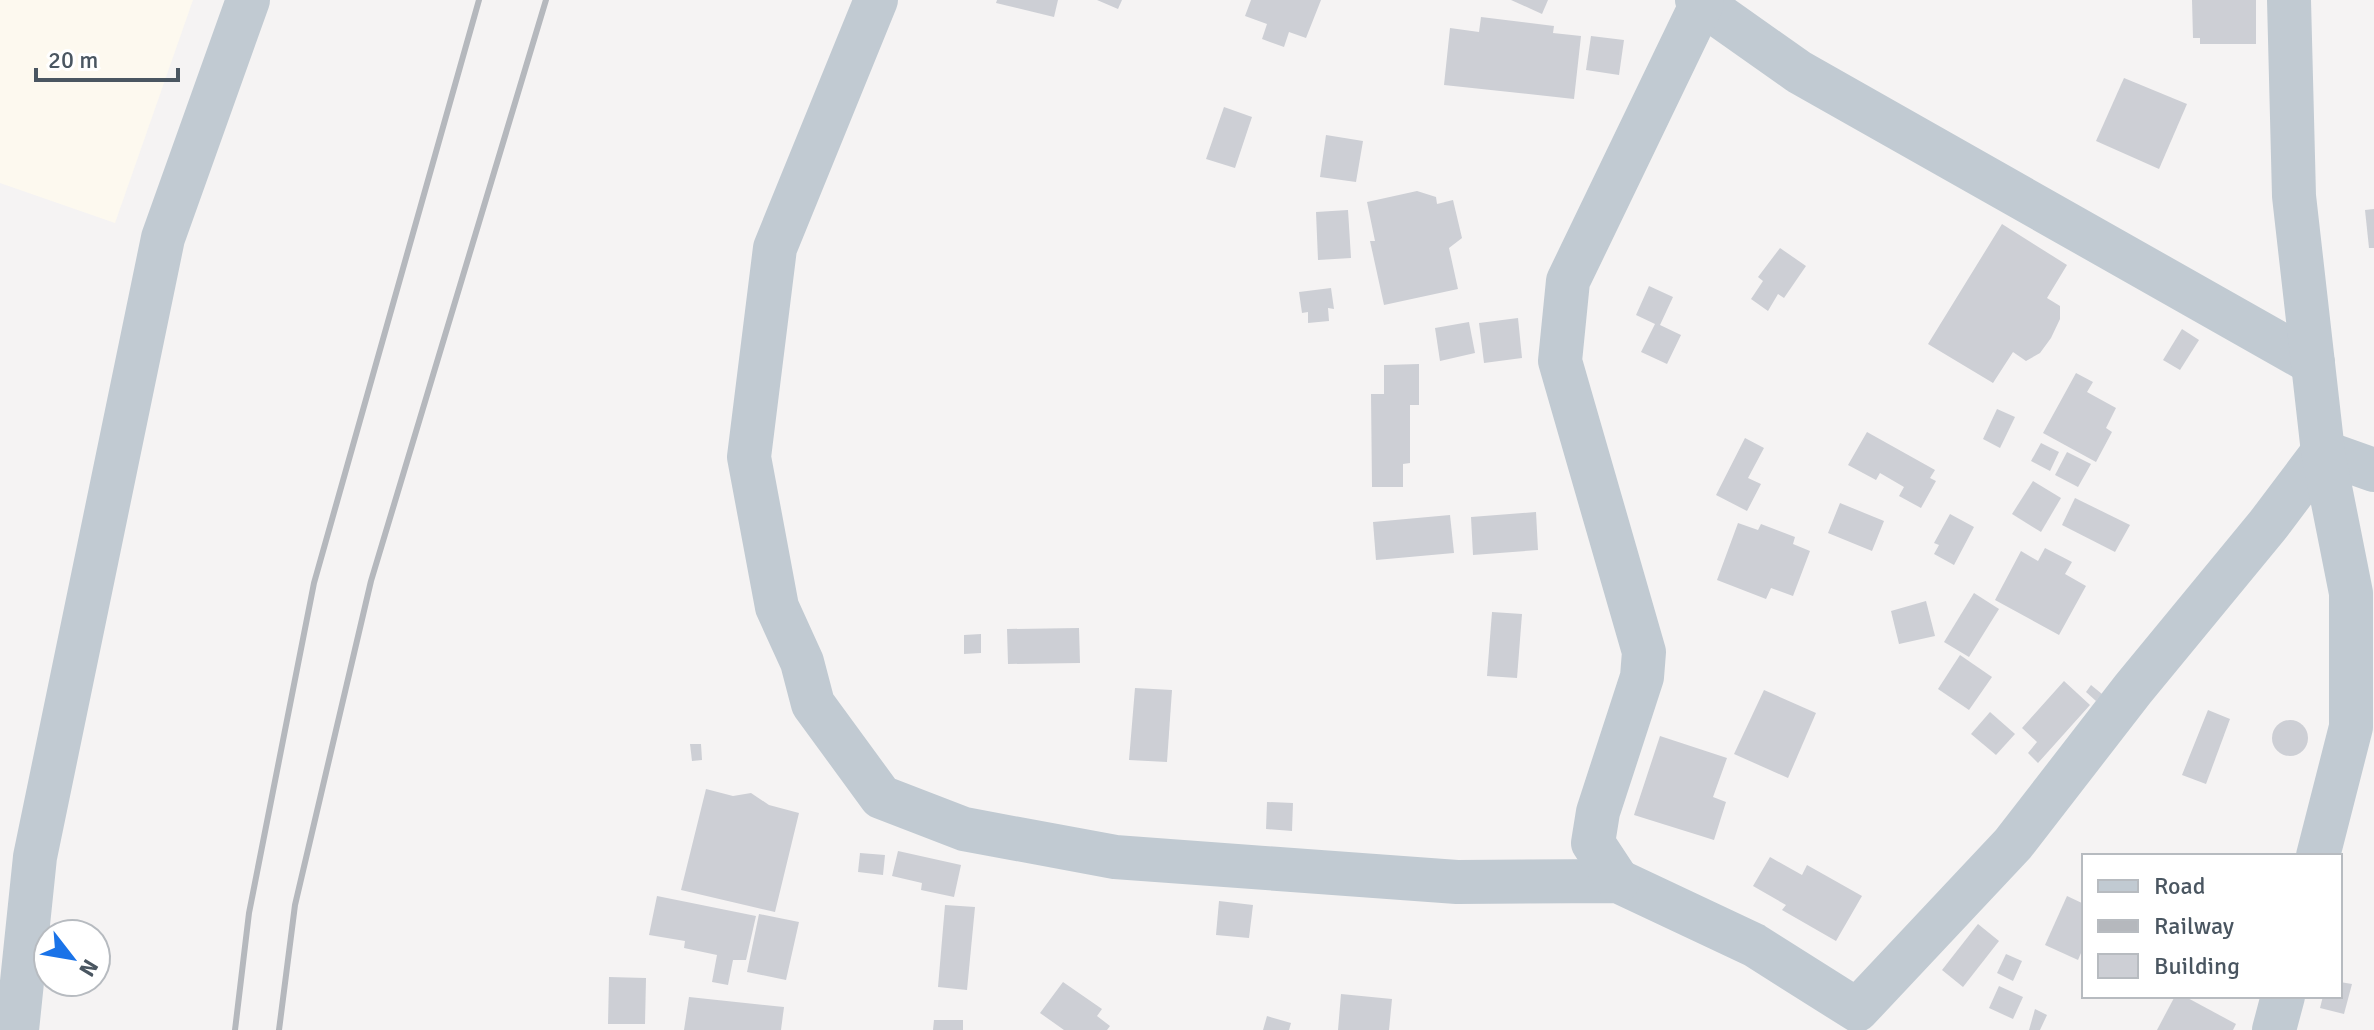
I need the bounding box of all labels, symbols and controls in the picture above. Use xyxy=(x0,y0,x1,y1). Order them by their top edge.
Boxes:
scale bar xyxy=(36,32,178,82)
text: 20 m xyxy=(48,45,98,75)
legend xyxy=(2082,854,2342,998)
text: Road xyxy=(2154,871,2205,901)
text: Railway xyxy=(2154,911,2234,941)
north arrow xyxy=(32,918,112,998)
text: Building xyxy=(2154,951,2240,981)
text: N xyxy=(73,955,104,982)

